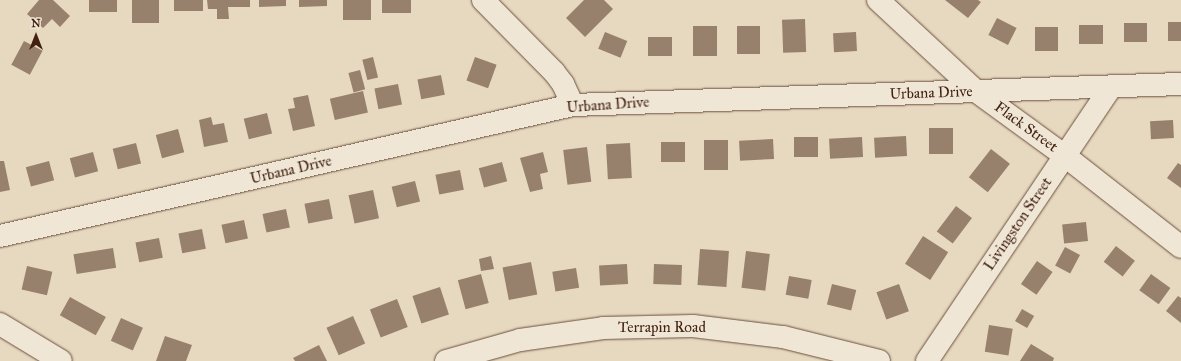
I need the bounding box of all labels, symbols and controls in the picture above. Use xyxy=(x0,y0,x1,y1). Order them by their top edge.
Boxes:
north arrow xyxy=(16,16,56,56)
text: N xyxy=(31,17,41,30)
street label: Urbana Drive xyxy=(889,83,973,103)
street label: Urbana Drive xyxy=(566,93,650,117)
street label: Flack Street xyxy=(991,98,1061,156)
street label: Urbana Drive xyxy=(248,152,334,188)
street label: Livingston Street xyxy=(980,174,1056,274)
street label: Terrapin Road xyxy=(618,319,706,337)

